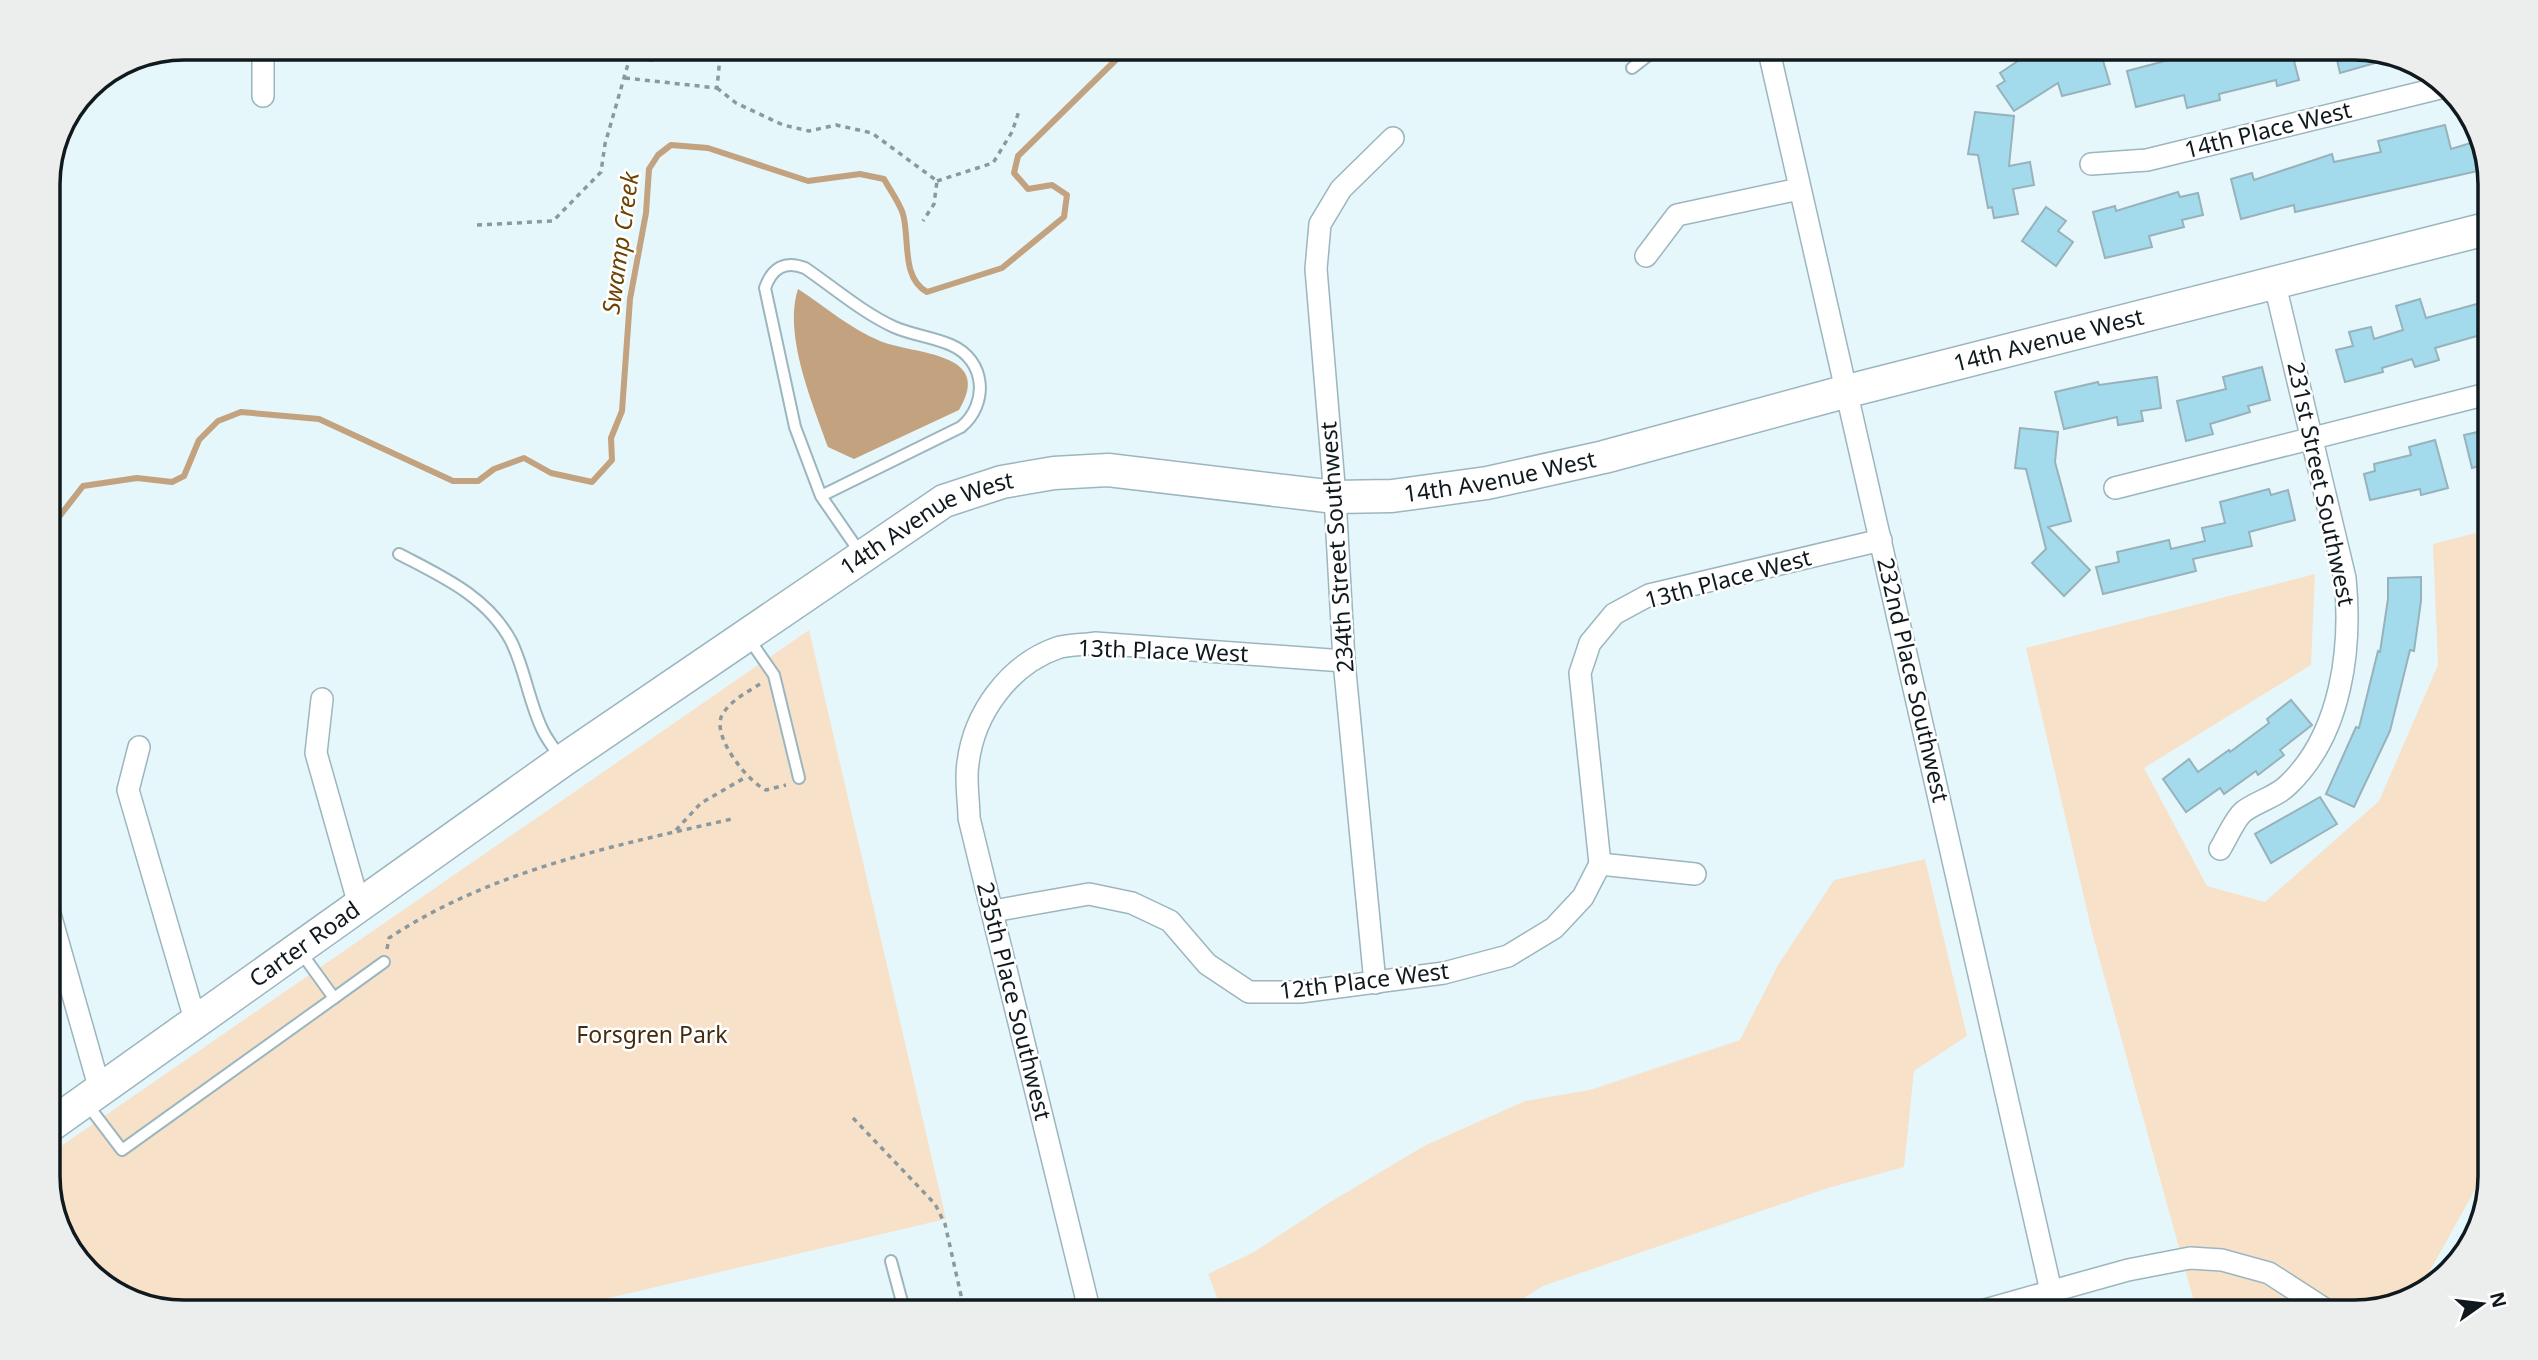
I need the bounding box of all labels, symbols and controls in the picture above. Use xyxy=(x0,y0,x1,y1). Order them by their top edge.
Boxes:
street label: 14th Place West xyxy=(2181,93,2354,165)
water label: Swamp Creek xyxy=(593,168,646,316)
street label: 14th Avenue West xyxy=(1950,300,2147,379)
street label: 231st Street Southwest xyxy=(2280,359,2363,609)
street label: 234th Street Southwest xyxy=(1311,420,1361,674)
street label: 14th Avenue West xyxy=(1402,442,1599,509)
street label: 14th Avenue West xyxy=(833,463,1016,582)
street label: 13th Place West xyxy=(1641,540,1814,616)
street label: 232nd Place Southwest xyxy=(1870,554,1958,805)
street label: 13th Place West xyxy=(1077,631,1249,669)
street label: 235th Place Southwest xyxy=(970,878,1060,1123)
street label: Carter Road xyxy=(242,893,366,994)
street label: 12th Place West xyxy=(1277,954,1451,1006)
park label: Forsgren Park xyxy=(576,1018,728,1050)
north arrow xyxy=(2447,1269,2517,1339)
text: N xyxy=(2484,1289,2513,1311)

